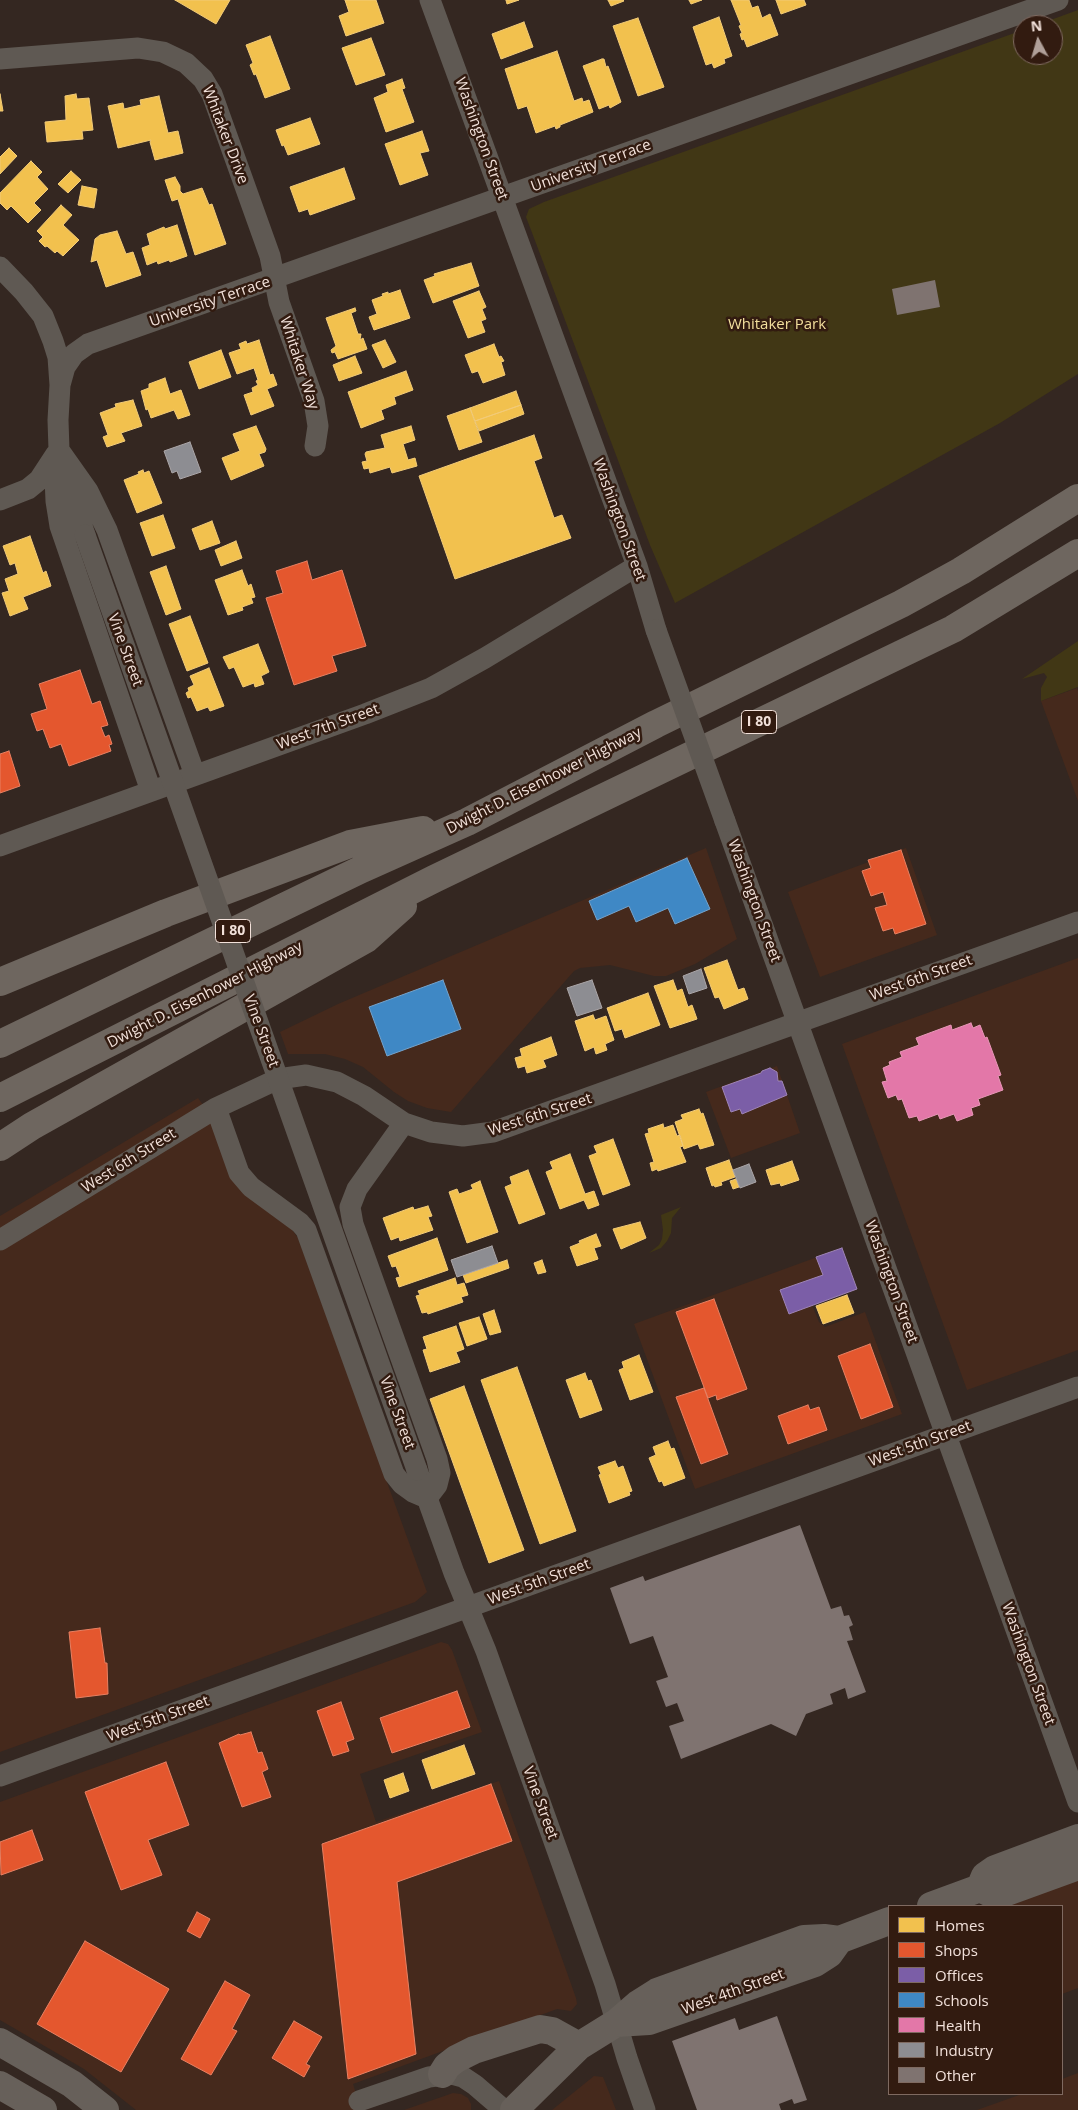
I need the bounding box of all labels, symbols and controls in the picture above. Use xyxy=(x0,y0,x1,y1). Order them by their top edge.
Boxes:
north arrow xyxy=(1013,15,1063,65)
text: N xyxy=(1030,16,1043,36)
street label: Washington Street xyxy=(450,75,512,203)
street label: Whitaker Drive xyxy=(198,83,252,187)
street label: University Terrace xyxy=(528,136,654,196)
street label: University Terrace xyxy=(147,273,273,331)
street label: Whitaker Way xyxy=(276,314,322,412)
park label: Whitaker Park xyxy=(728,316,826,334)
street label: Washington Street xyxy=(588,456,650,584)
street label: Vine Street xyxy=(104,611,146,689)
street label: West 7th Street xyxy=(274,700,382,754)
road number: I 80 xyxy=(742,710,776,734)
street label: Dwight D. Eisenhower Highway xyxy=(443,724,645,838)
street label: Washington Street xyxy=(723,837,785,965)
road number: I 80 xyxy=(216,919,250,942)
street label: Dwight D. Eisenhower Highway xyxy=(104,938,306,1052)
street label: West 6th Street xyxy=(867,951,975,1005)
street label: Vine Street xyxy=(240,992,282,1070)
street label: West 6th Street xyxy=(486,1090,594,1140)
street label: West 6th Street xyxy=(79,1125,179,1197)
street label: Washington Street xyxy=(860,1218,922,1346)
street label: Vine Street xyxy=(376,1374,418,1452)
street label: West 5th Street xyxy=(866,1417,974,1471)
street label: West 5th Street xyxy=(485,1555,593,1609)
street label: Washington Street xyxy=(997,1600,1059,1728)
street label: West 5th Street xyxy=(104,1692,212,1746)
street label: Vine Street xyxy=(519,1764,561,1842)
legend xyxy=(888,1905,1063,2095)
text: Homes xyxy=(935,1915,985,1935)
text: Shops xyxy=(935,1940,978,1960)
street label: West 4th Street xyxy=(679,1965,787,2019)
text: Offices xyxy=(935,1965,983,1985)
text: Schools xyxy=(935,1990,989,2010)
text: Health xyxy=(935,2015,981,2035)
text: Industry xyxy=(935,2040,993,2060)
text: Other xyxy=(935,2065,976,2085)

